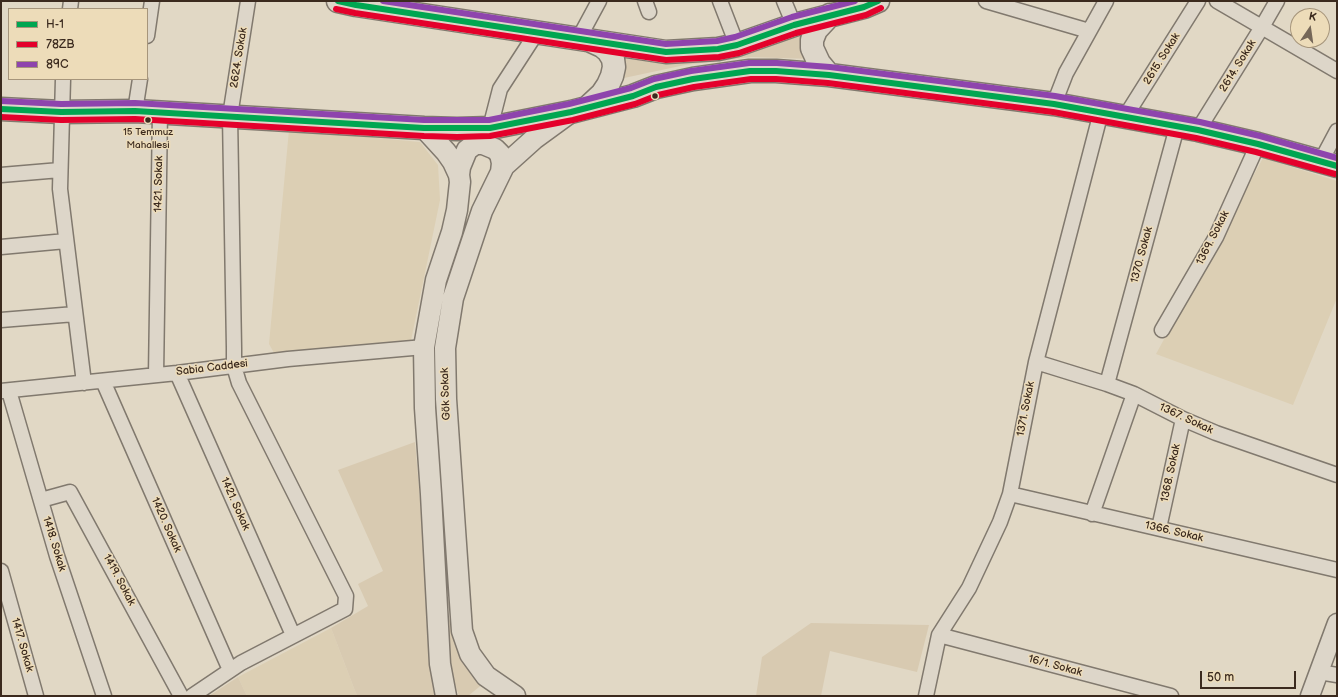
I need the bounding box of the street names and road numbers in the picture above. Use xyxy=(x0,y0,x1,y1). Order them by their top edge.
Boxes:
street label: 2624. Sokak xyxy=(228,27,250,89)
street label: 2615. Sokak xyxy=(1141,31,1183,87)
street label: 2614. Sokak xyxy=(1217,37,1259,95)
street label: 1421. Sokak xyxy=(152,156,166,212)
street label: 1369. Sokak xyxy=(1194,209,1232,267)
street label: 1370. Sokak xyxy=(1128,225,1156,285)
street label: Sabia Caddesi xyxy=(175,357,249,379)
street label: Gök Sokak xyxy=(438,368,454,420)
street label: 1371. Sokak xyxy=(1014,380,1038,438)
street label: 1367. Sokak xyxy=(1157,401,1215,437)
street label: 1368. Sokak xyxy=(1158,443,1184,503)
street label: 1421. Sokak xyxy=(218,476,252,532)
street label: 1420. Sokak xyxy=(148,495,184,555)
street label: 1418. Sokak xyxy=(39,515,69,573)
street label: 1366. Sokak xyxy=(1144,519,1204,545)
street label: 1419. Sokak xyxy=(100,552,138,608)
street label: 1417. Sokak xyxy=(8,617,36,673)
street label: 16/1. Sokak xyxy=(1027,653,1083,679)

